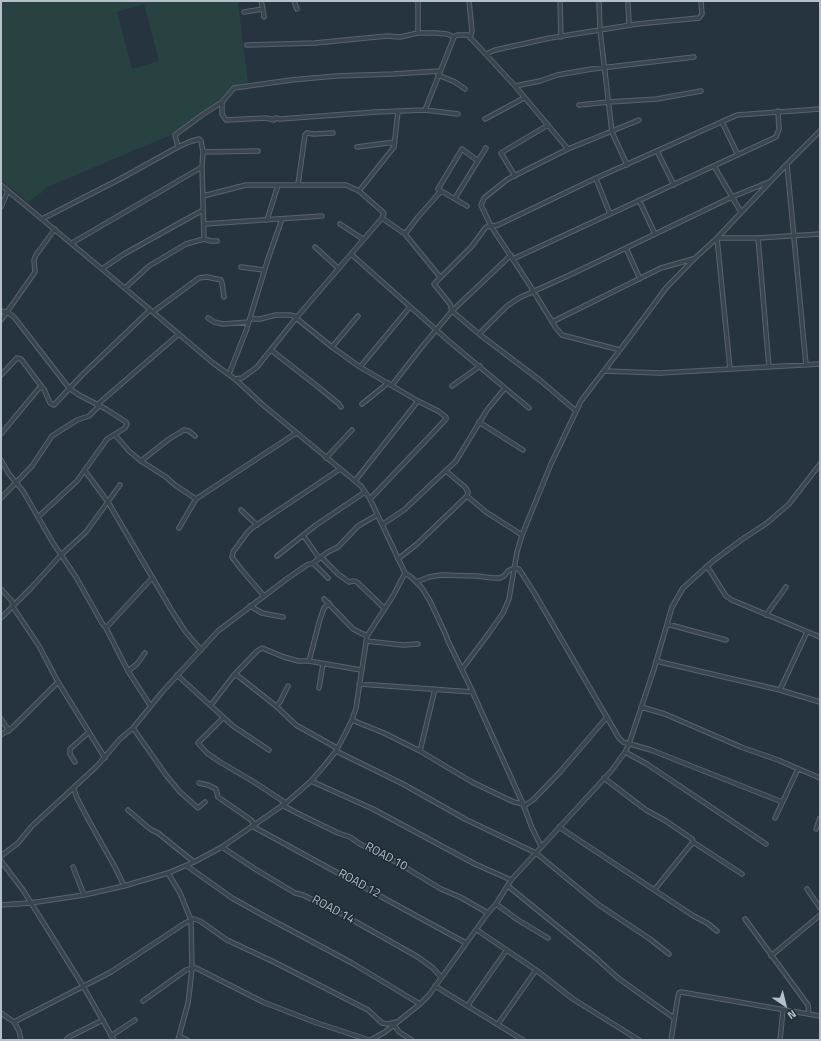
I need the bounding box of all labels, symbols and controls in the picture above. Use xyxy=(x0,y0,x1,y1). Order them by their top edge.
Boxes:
street label: ROAD 10 xyxy=(362,840,410,874)
street label: ROAD 12 xyxy=(335,867,383,901)
street label: ROAD 14 xyxy=(309,893,357,927)
north arrow xyxy=(765,985,805,1025)
text: N xyxy=(784,1006,800,1024)

